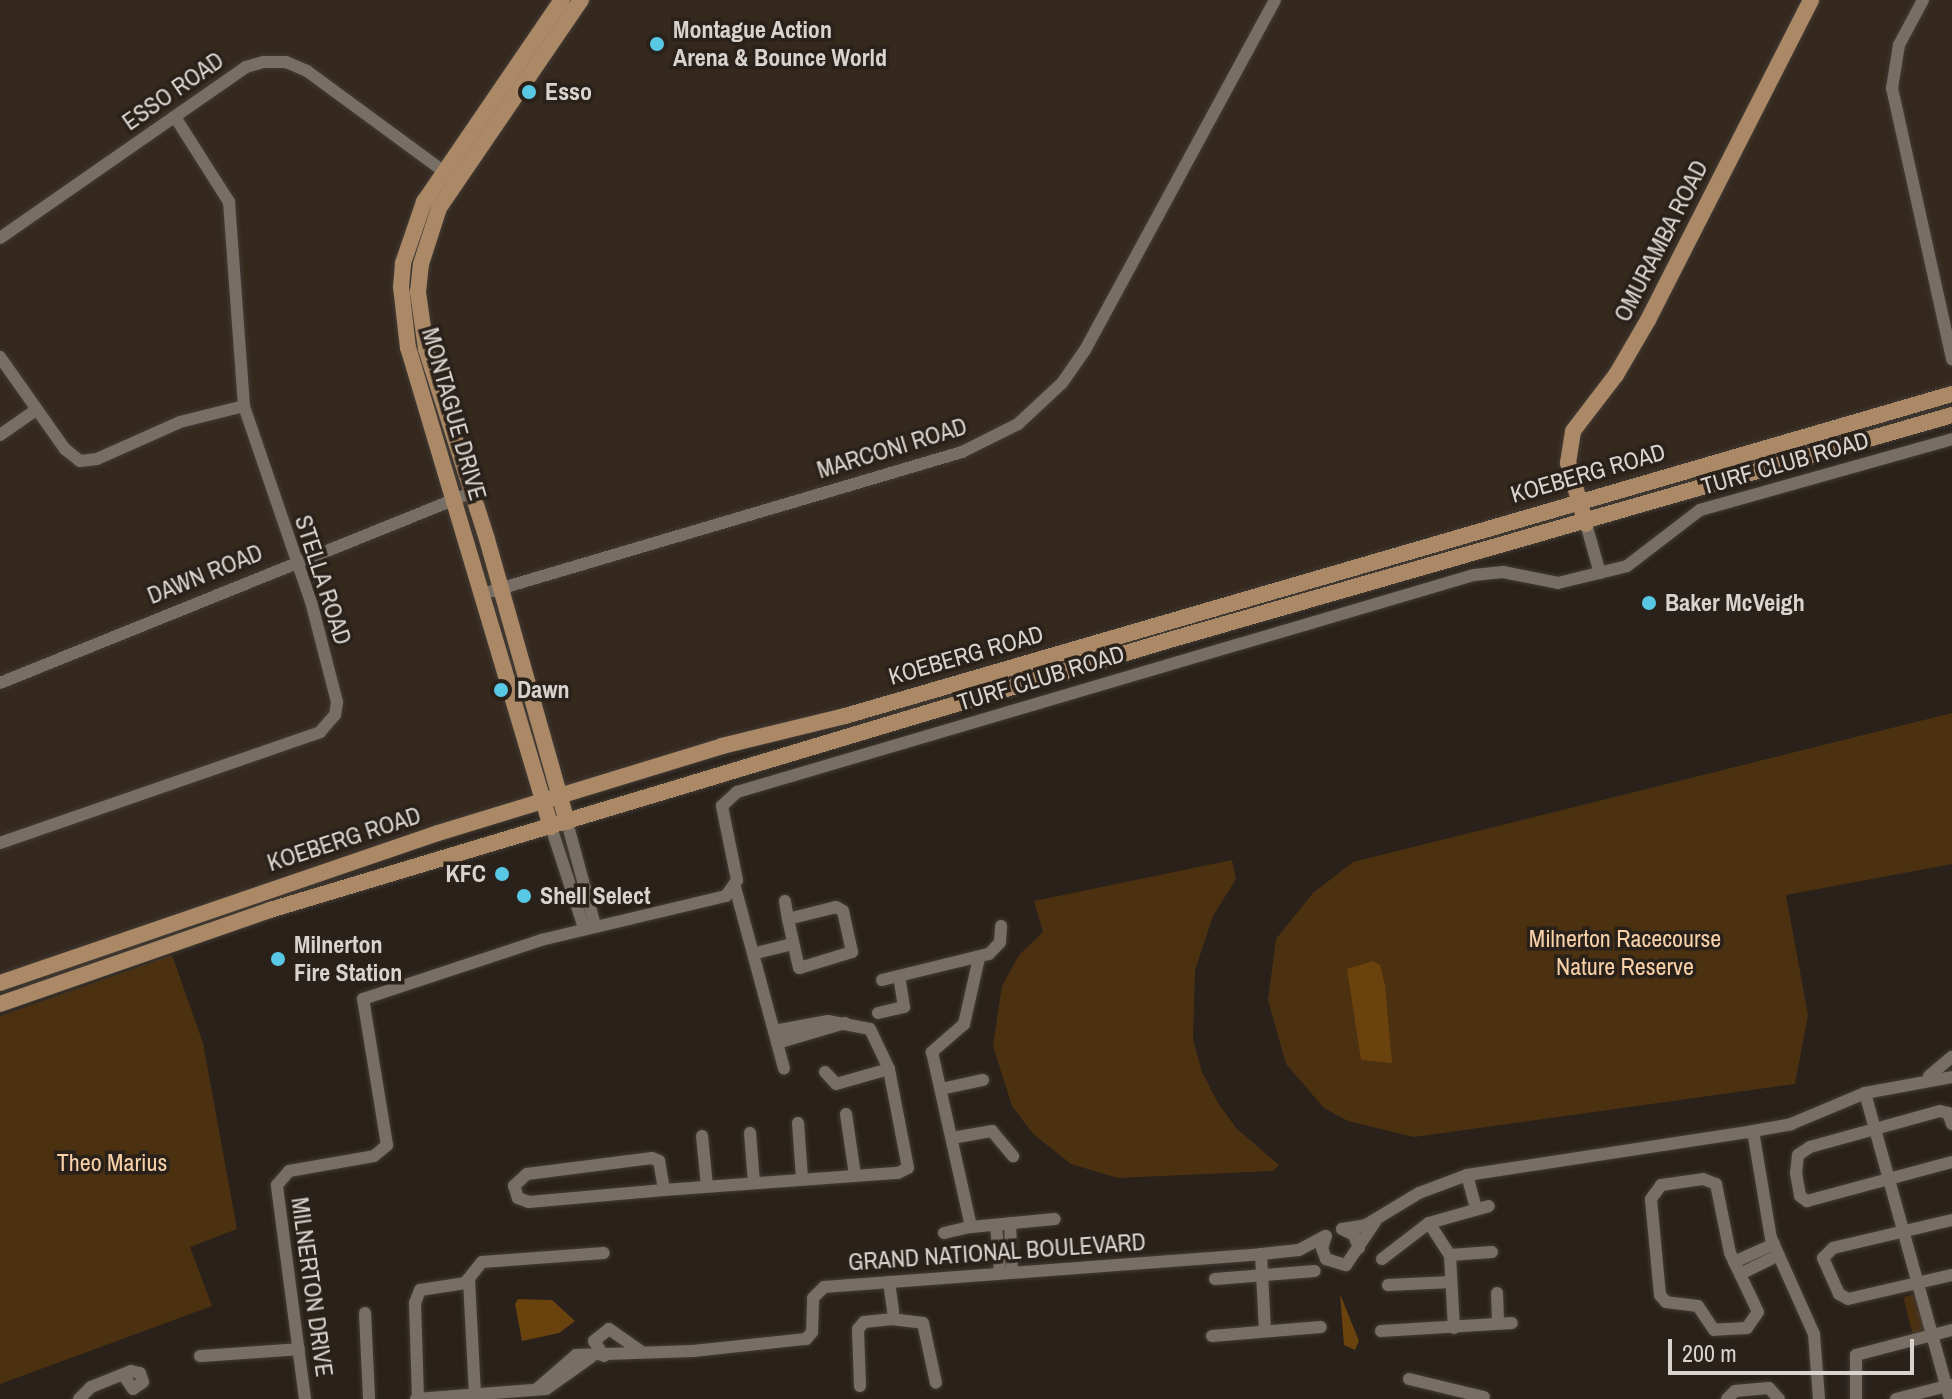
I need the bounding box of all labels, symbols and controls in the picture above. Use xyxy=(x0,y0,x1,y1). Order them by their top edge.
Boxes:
place label: Montague Action Arena & Bounce World xyxy=(673,16,887,72)
marker: Montague Action Arena & Bounce World xyxy=(648,35,666,53)
street label: ESSO ROAD xyxy=(117,46,229,136)
place label: Esso xyxy=(545,78,592,106)
marker: Esso xyxy=(520,83,538,101)
street label: OMURAMBA ROAD xyxy=(1608,155,1714,327)
street label: MONTAGUE DRIVE xyxy=(416,325,492,503)
street label: MARCONI ROAD xyxy=(814,412,970,484)
street label: TURF CLUB ROAD xyxy=(1698,425,1872,501)
street label: KOEBERG ROAD xyxy=(1507,437,1669,509)
street label: STELLA ROAD xyxy=(288,511,358,649)
street label: DAWN ROAD xyxy=(143,538,267,610)
place label: Baker McVeigh xyxy=(1665,589,1805,617)
marker: Baker McVeigh xyxy=(1640,594,1658,612)
street label: KOEBERG ROAD xyxy=(885,619,1047,691)
street label: TURF CLUB ROAD xyxy=(954,639,1128,717)
place label: Dawn xyxy=(517,676,569,704)
marker: Dawn xyxy=(492,681,510,699)
street label: KOEBERG ROAD xyxy=(264,801,424,877)
place label: KFC xyxy=(446,860,486,888)
marker: KFC xyxy=(493,865,511,883)
place label: Shell Select xyxy=(540,882,650,910)
marker: Shell Select xyxy=(515,887,533,905)
park label: Milnerton Racecourse Nature Reserve xyxy=(1529,925,1721,981)
place label: Milnerton Fire Station xyxy=(294,931,402,987)
marker: Milnerton Fire Station xyxy=(269,950,287,968)
park label: Theo Marius xyxy=(57,1149,167,1177)
street label: MILNERTON DRIVE xyxy=(285,1195,339,1379)
street label: GRAND NATIONAL BOULEVARD xyxy=(847,1227,1147,1277)
scale bar xyxy=(1672,1323,1918,1373)
text: 200 m xyxy=(1682,1337,1737,1369)

